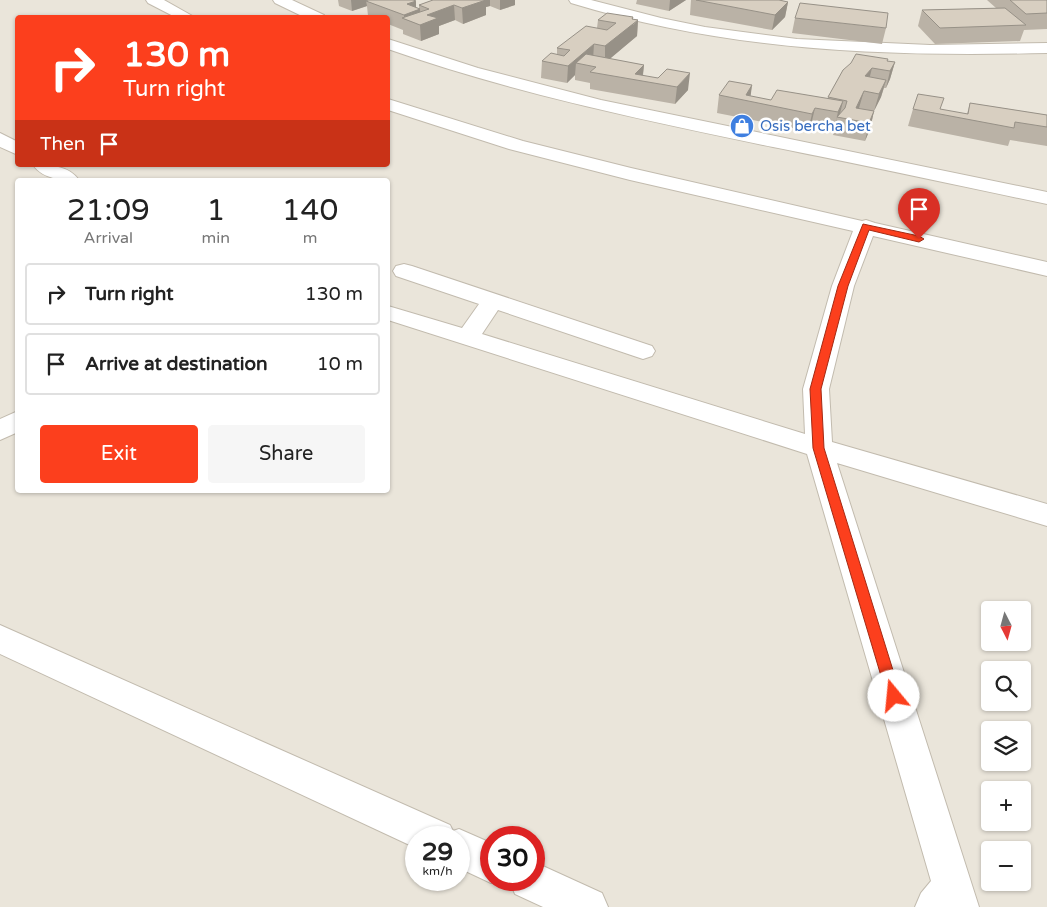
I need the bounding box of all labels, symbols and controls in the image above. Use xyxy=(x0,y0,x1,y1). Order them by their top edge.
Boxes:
text: 130 m xyxy=(123,34,230,76)
icon: right xyxy=(40,35,105,100)
text: Turn right xyxy=(123,76,225,102)
shop icon: Osis bercha bet xyxy=(729,113,755,139)
place label: Osis bercha bet xyxy=(760,117,871,135)
icon: arrive xyxy=(95,130,123,158)
text: Then xyxy=(40,133,85,155)
pin xyxy=(898,188,940,239)
text: 21:09 xyxy=(67,192,150,229)
text: 1 xyxy=(206,192,225,229)
text: 140 xyxy=(282,192,338,229)
icon: arrive xyxy=(905,195,933,223)
text: Arrival xyxy=(84,228,133,248)
text: min xyxy=(202,228,230,248)
text: m xyxy=(303,228,317,248)
icon: right xyxy=(42,280,70,308)
text: Turn right xyxy=(85,283,173,305)
text: 130 m xyxy=(305,283,363,305)
icon: arrive xyxy=(42,350,70,378)
text: Arrive at destination xyxy=(85,353,268,375)
text: 10 m xyxy=(317,353,363,375)
button: Exit xyxy=(40,425,198,483)
button: Share xyxy=(208,425,365,483)
north arrow xyxy=(981,601,1031,651)
map controls xyxy=(981,601,1031,891)
button: search xyxy=(981,661,1031,711)
position arrow xyxy=(867,669,919,721)
button: layers xyxy=(981,721,1031,771)
button: + xyxy=(981,781,1031,831)
speed limit sign: 30 xyxy=(480,826,545,891)
text: 29 xyxy=(422,837,453,867)
button: − xyxy=(981,841,1031,891)
text: km/h xyxy=(422,864,453,878)

